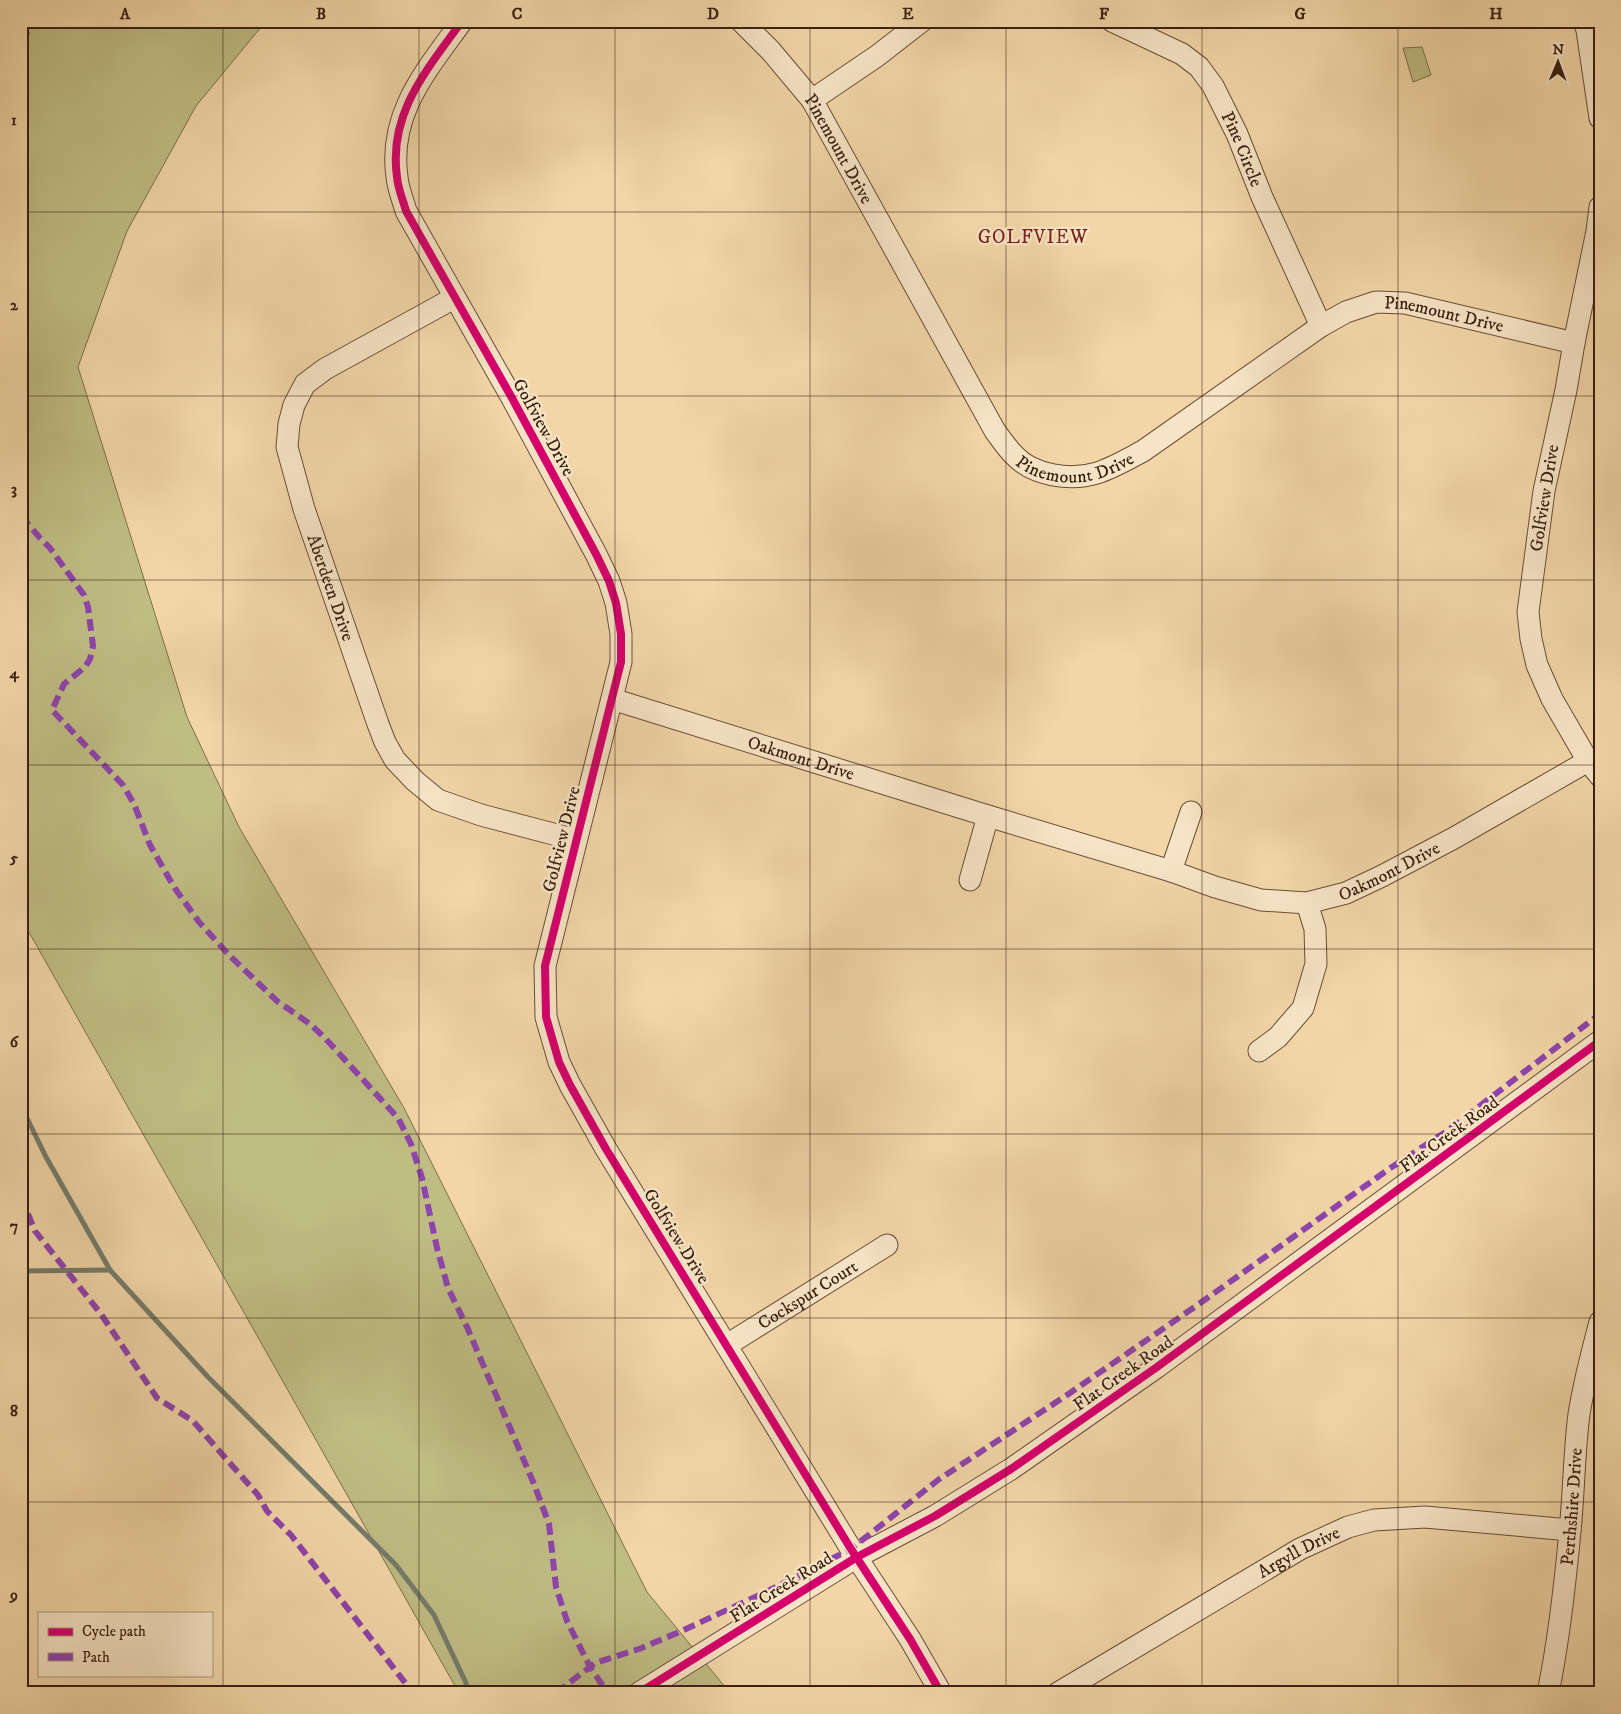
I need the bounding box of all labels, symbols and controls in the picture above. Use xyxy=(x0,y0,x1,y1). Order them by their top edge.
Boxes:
text: A xyxy=(119,4,131,24)
text: B xyxy=(316,4,326,24)
text: C xyxy=(512,4,522,24)
text: D xyxy=(707,4,719,24)
text: E xyxy=(902,4,914,24)
text: F xyxy=(1099,4,1109,24)
text: G xyxy=(1294,4,1306,24)
text: H xyxy=(1489,4,1503,24)
north arrow xyxy=(1534,38,1584,88)
text: N xyxy=(1552,41,1565,59)
street label: Pinemount Drive xyxy=(799,90,877,208)
street label: Pine Circle xyxy=(1216,108,1267,190)
text: 1 xyxy=(11,110,17,130)
district label: GOLFVIEW xyxy=(978,226,1088,249)
street label: Pinemount Drive xyxy=(1384,292,1506,338)
text: 2 xyxy=(10,295,19,315)
street label: Golfview Drive xyxy=(507,375,579,480)
street label: Pinemount Drive xyxy=(1016,441,1138,465)
street label: Golfview Drive xyxy=(1526,443,1564,553)
text: Pinemount Drive xyxy=(1011,448,1138,489)
text: 3 xyxy=(11,479,17,499)
street label: Aberdeen Drive xyxy=(302,532,359,644)
text: 4 xyxy=(8,663,19,683)
street label: Oakmont Drive xyxy=(745,732,857,786)
street label: Golfview Drive xyxy=(538,784,586,894)
street label: Oakmont Drive xyxy=(1337,837,1444,906)
text: 5 xyxy=(9,848,18,868)
text: 6 xyxy=(10,1032,20,1052)
street label: Flat Creek Road xyxy=(1396,1091,1503,1178)
street label: Golfview Drive xyxy=(638,1185,714,1288)
text: 7 xyxy=(10,1216,18,1236)
street label: Cockspur Court xyxy=(754,1256,862,1335)
street label: Flat Creek Road xyxy=(1069,1331,1178,1416)
text: 8 xyxy=(10,1401,18,1421)
street label: Perthshire Drive xyxy=(1557,1447,1588,1567)
street label: Argyll Drive xyxy=(1254,1522,1344,1584)
street label: Flat Creek Road xyxy=(726,1547,837,1628)
text: 9 xyxy=(9,1585,18,1605)
legend xyxy=(38,1612,212,1676)
text: Cycle path xyxy=(82,1622,146,1641)
text: Path xyxy=(82,1648,110,1667)

